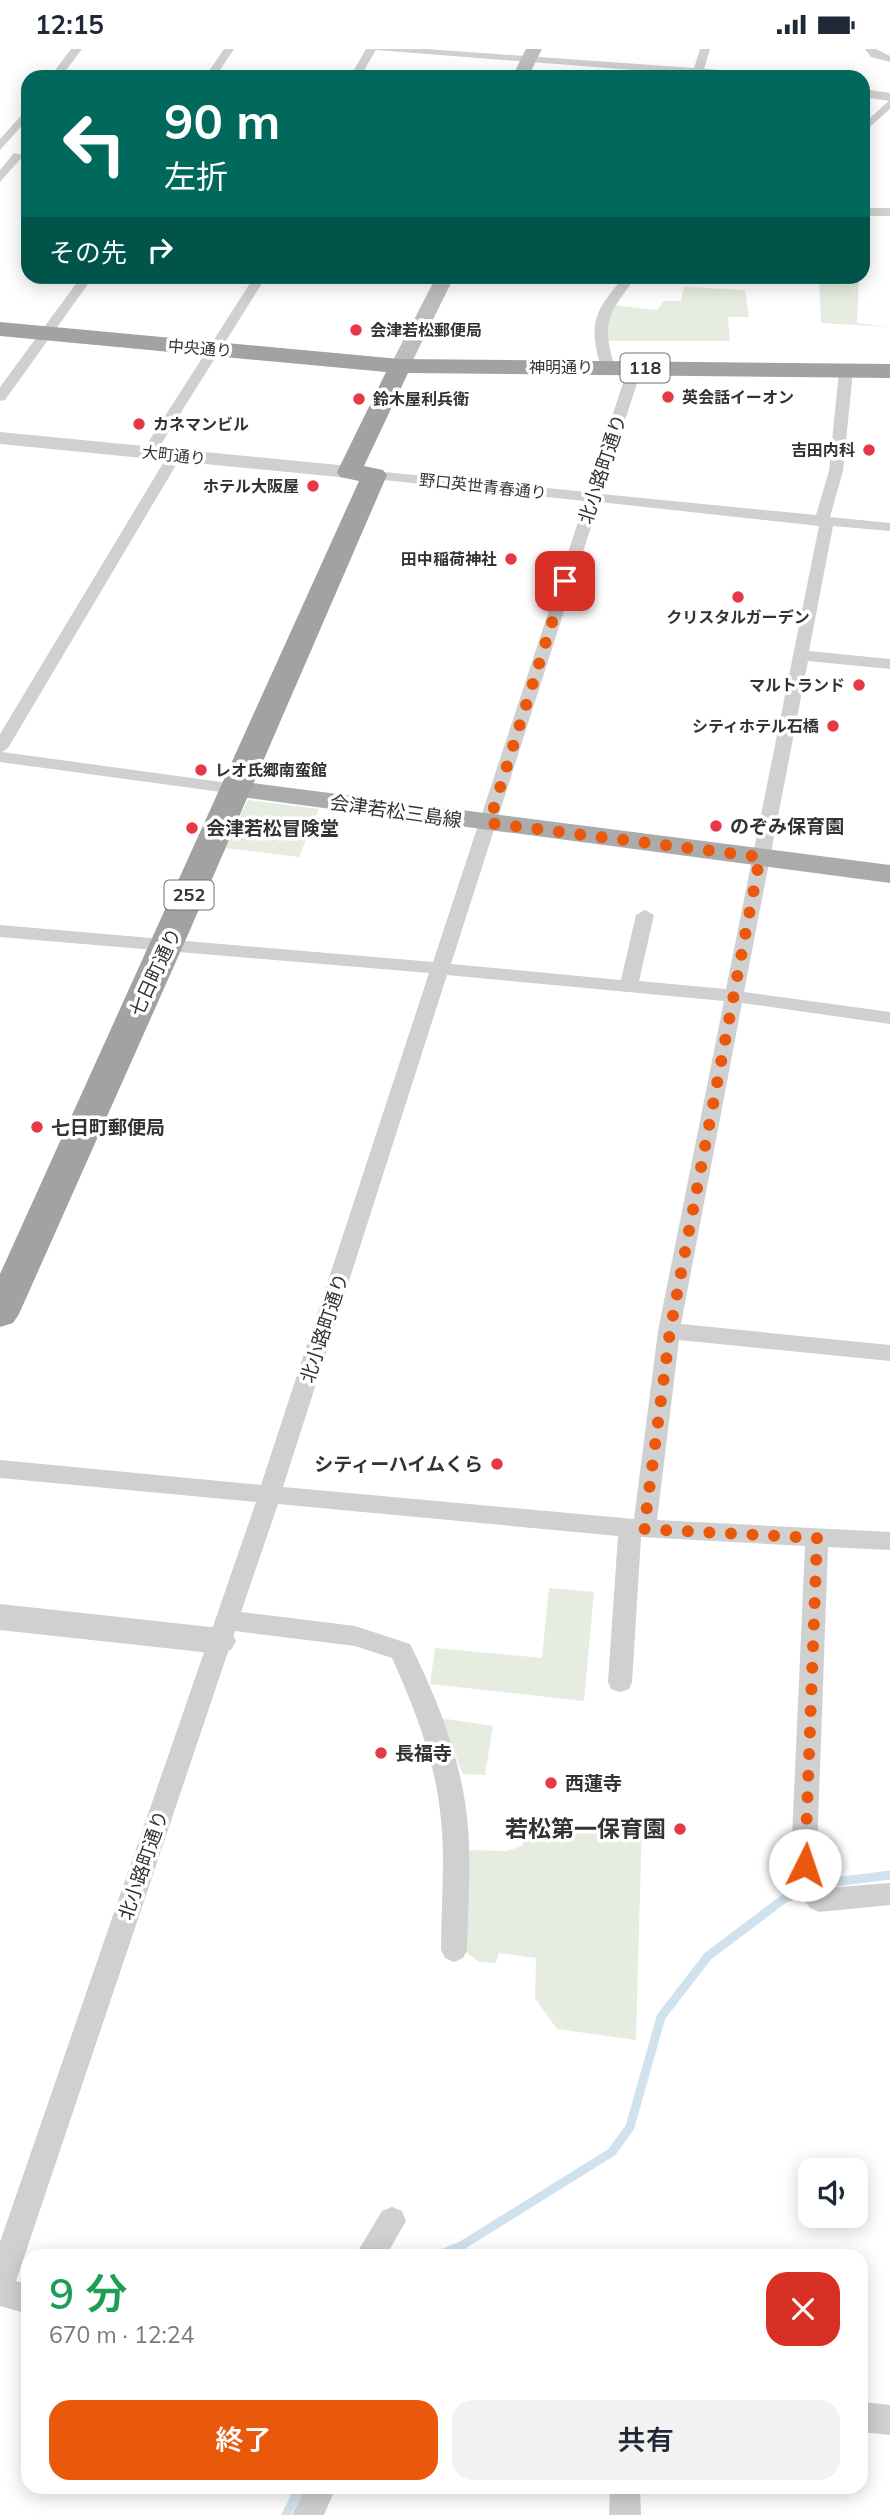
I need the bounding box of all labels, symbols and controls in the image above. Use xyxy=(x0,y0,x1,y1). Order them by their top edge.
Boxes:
text: 12:15 xyxy=(35,8,104,41)
text: 90 m xyxy=(164,90,280,151)
icon: left xyxy=(49,98,140,189)
text: 左折 xyxy=(164,156,228,196)
icon: right xyxy=(141,231,179,269)
text: その先 xyxy=(49,236,127,269)
place label: 会津若松郵便局 xyxy=(370,320,482,340)
marker: 会津若松郵便局 xyxy=(348,322,364,338)
street label: 中央通り xyxy=(167,335,233,361)
road number: 118 xyxy=(620,353,670,383)
street label: 神明通り xyxy=(529,357,593,377)
place label: 英会話イーオン xyxy=(682,387,794,407)
place label: 鈴木屋利兵衛 xyxy=(373,389,469,409)
marker: 英会話イーオン xyxy=(660,389,676,405)
marker: 鈴木屋利兵衛 xyxy=(351,391,367,407)
street label: 北小路町通り xyxy=(573,411,631,527)
place label: カネマンビル xyxy=(153,414,249,434)
marker: カネマンビル xyxy=(131,416,147,432)
place label: 吉田内科 xyxy=(791,440,855,460)
street label: 大町通り xyxy=(141,442,207,468)
marker: 吉田内科 xyxy=(861,442,877,458)
street label: 野口英世青春通り xyxy=(418,469,548,503)
place label: ホテル大阪屋 xyxy=(203,476,299,496)
marker: ホテル大阪屋 xyxy=(305,478,321,494)
place label: 田中稲荷神社 xyxy=(401,549,497,569)
marker: 田中稲荷神社 xyxy=(503,551,519,567)
pin xyxy=(535,551,595,611)
icon: arrive xyxy=(546,562,584,600)
marker: クリスタルガーデン xyxy=(730,589,746,605)
place label: クリスタルガーデン xyxy=(666,607,810,627)
place label: マルトランド xyxy=(749,675,845,695)
marker: マルトランド xyxy=(851,677,867,693)
place label: シティホテル石橋 xyxy=(692,716,819,736)
marker: シティホテル石橋 xyxy=(825,718,841,734)
place label: レオ氏郷南蛮館 xyxy=(215,760,327,780)
marker: レオ氏郷南蛮館 xyxy=(193,762,209,778)
street label: 会津若松三島線 xyxy=(328,790,464,832)
place label: のぞみ保育園 xyxy=(730,814,844,838)
place label: 会津若松冒険堂 xyxy=(206,816,339,840)
marker: のぞみ保育園 xyxy=(708,818,724,834)
marker: 会津若松冒険堂 xyxy=(184,820,200,836)
road number: 252 xyxy=(164,881,214,909)
street label: 七日町通り xyxy=(124,924,186,1020)
place label: 七日町郵便局 xyxy=(51,1115,165,1139)
marker: 七日町郵便局 xyxy=(29,1119,45,1135)
street label: 北小路町通り xyxy=(295,1270,353,1386)
place label: シティーハイムくら xyxy=(314,1452,483,1476)
marker: シティーハイムくら xyxy=(489,1456,505,1472)
place label: 長福寺 xyxy=(395,1741,452,1765)
marker: 長福寺 xyxy=(373,1745,389,1761)
place label: 西蓮寺 xyxy=(565,1771,622,1795)
marker: 西蓮寺 xyxy=(543,1775,559,1791)
street label: 北小路町通り xyxy=(113,1807,173,1923)
place label: 若松第一保育園 xyxy=(505,1814,666,1843)
marker: 若松第一保育園 xyxy=(672,1821,688,1837)
position arrow xyxy=(768,1828,842,1902)
map controls xyxy=(798,2158,868,2228)
button: sound xyxy=(798,2158,868,2228)
text: 9 分 xyxy=(49,2267,127,2320)
button: close xyxy=(766,2272,840,2346)
text: 670 m · 12:24 xyxy=(49,2320,194,2349)
button: 終了 xyxy=(49,2400,438,2480)
button: 共有 xyxy=(452,2400,840,2480)

